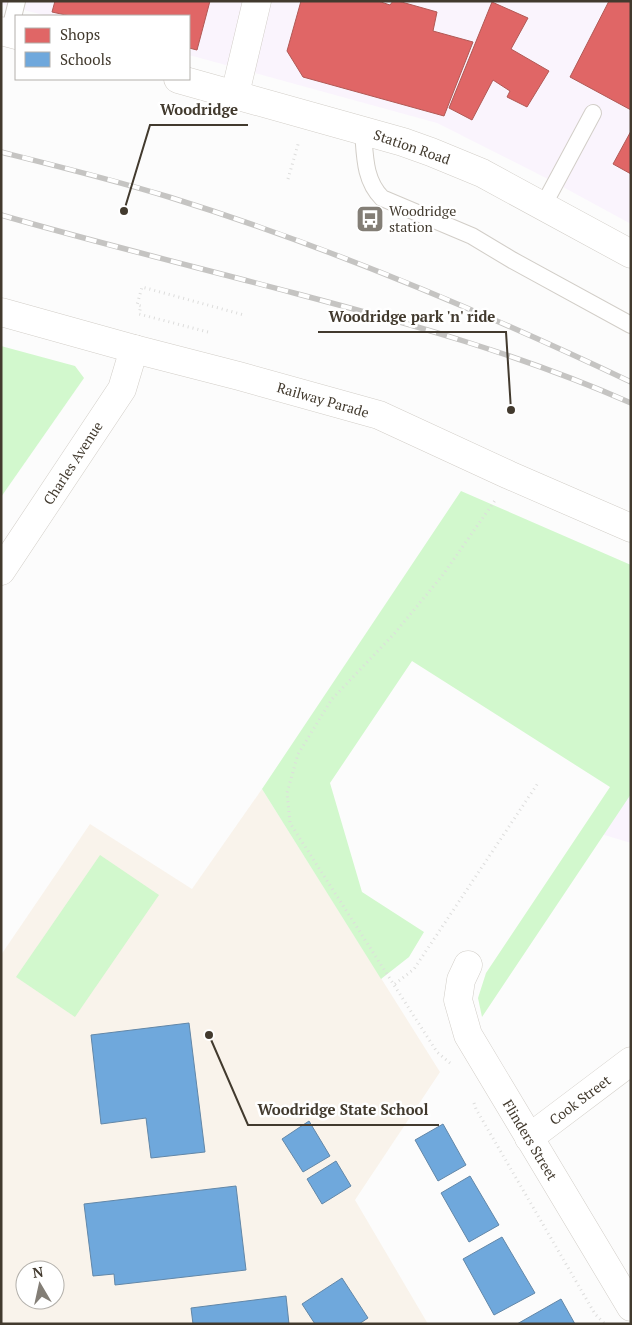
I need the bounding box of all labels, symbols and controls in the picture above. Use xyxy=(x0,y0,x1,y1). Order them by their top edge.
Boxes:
legend xyxy=(15,15,190,80)
text: Shops xyxy=(60,24,100,44)
text: Schools xyxy=(60,49,111,69)
callout: Woodridge xyxy=(150,95,248,125)
text: Woodridge xyxy=(160,99,238,119)
street label: Station Road xyxy=(371,125,453,169)
place label: Woodridge station xyxy=(389,201,456,236)
bus stop icon: Woodridge station xyxy=(355,204,385,234)
callout: Woodridge park 'n' ride xyxy=(318,302,506,332)
text: Woodridge park 'n' ride xyxy=(329,306,495,326)
street label: Railway Parade xyxy=(275,377,371,422)
street label: Charles Avenue xyxy=(38,417,107,508)
street label: Cook Street xyxy=(545,1070,615,1129)
callout: Woodridge State School xyxy=(248,1095,439,1125)
street label: Flinders Street xyxy=(499,1096,563,1184)
text: Woodridge State School xyxy=(258,1099,428,1119)
north arrow xyxy=(15,1260,65,1310)
text: N xyxy=(31,1261,45,1282)

